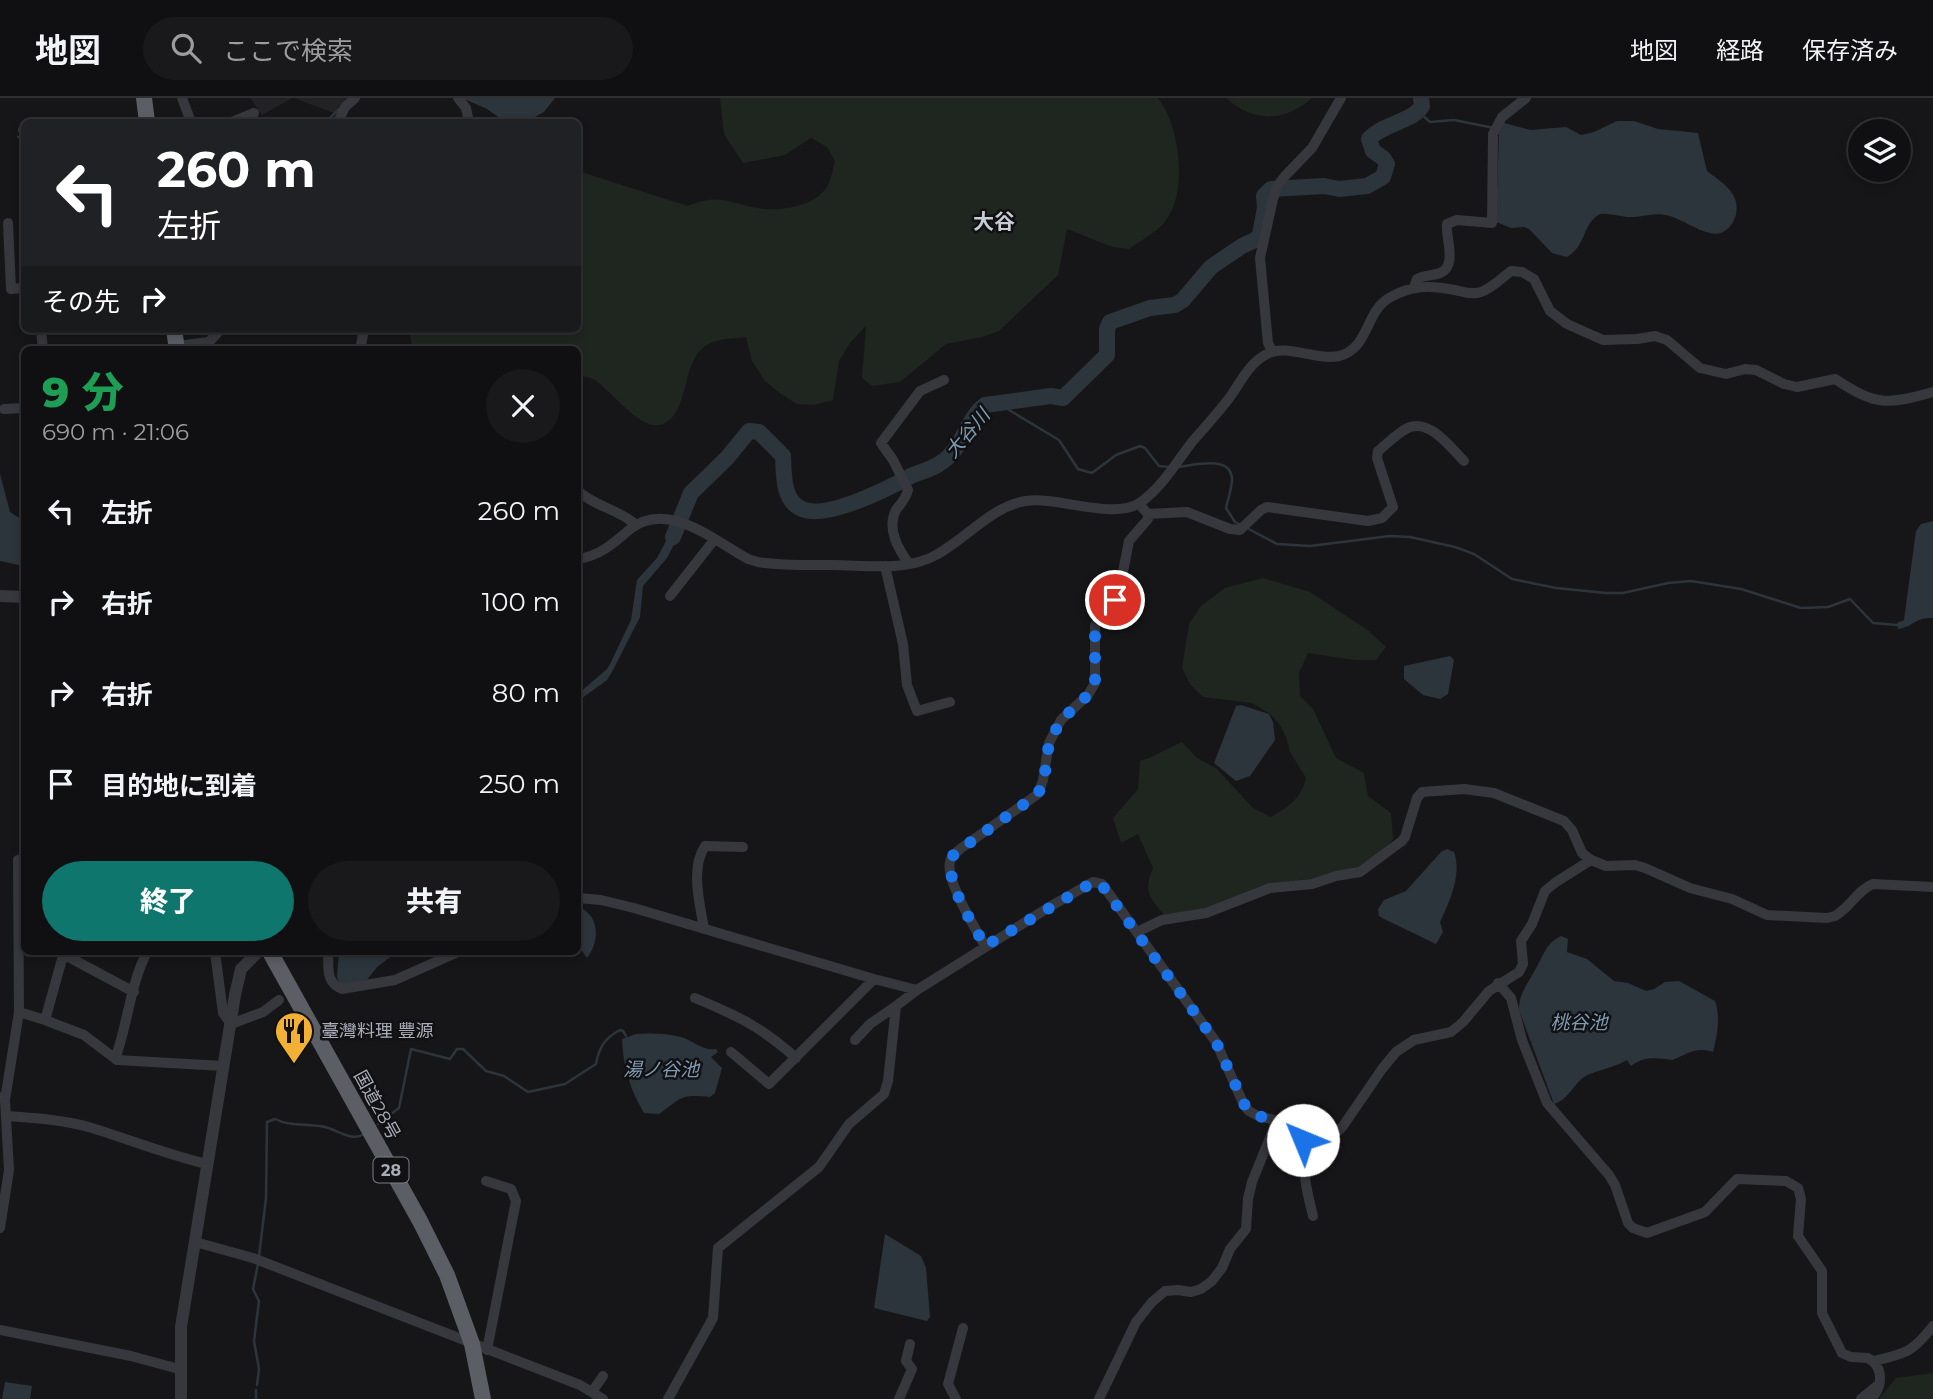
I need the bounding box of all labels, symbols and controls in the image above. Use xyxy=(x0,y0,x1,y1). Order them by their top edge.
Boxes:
search box xyxy=(143,17,633,80)
icon: search xyxy=(167,29,205,67)
text: 地図 xyxy=(35,30,101,70)
text: ここで検索 xyxy=(223,35,353,67)
text: 地図 xyxy=(1630,36,1678,65)
text: 経路 xyxy=(1716,36,1764,65)
text: 保存済み xyxy=(1802,36,1898,65)
map controls xyxy=(1848,119,1911,182)
button: layers xyxy=(1848,119,1911,182)
text: 260 m xyxy=(157,140,316,199)
icon: left xyxy=(42,147,133,238)
text: 左折 xyxy=(157,206,221,245)
district label: 大谷 xyxy=(973,209,1015,234)
icon: right xyxy=(134,280,172,318)
text: その先 xyxy=(42,286,120,318)
text: 9 分 xyxy=(42,366,123,418)
button: close xyxy=(486,369,560,443)
water label: 大谷川 xyxy=(940,403,996,463)
text: 690 m · 21:06 xyxy=(42,418,189,446)
icon: left xyxy=(42,492,80,530)
text: 260 m xyxy=(478,495,560,527)
text: 左折 xyxy=(101,497,153,529)
pin xyxy=(1085,570,1145,630)
icon: arrive xyxy=(1096,581,1134,619)
icon: right xyxy=(42,583,80,621)
text: 100 m xyxy=(482,586,560,618)
text: 右折 xyxy=(101,588,153,620)
icon: right xyxy=(42,674,80,712)
text: 80 m xyxy=(492,677,560,709)
text: 右折 xyxy=(101,679,153,711)
icon: arrive xyxy=(42,765,80,803)
text: 250 m xyxy=(479,768,560,800)
text: 目的地に到着 xyxy=(101,770,257,802)
button: 終了 xyxy=(42,861,294,941)
button: 共有 xyxy=(308,861,560,941)
restaurant icon: 臺灣料理 豐源 xyxy=(273,1010,315,1065)
water label: 桃谷池 xyxy=(1550,1011,1609,1034)
place label: 臺灣料理 豐源 xyxy=(321,1020,434,1042)
water label: 湯ノ谷池 xyxy=(623,1058,701,1081)
street label: 国道28号 xyxy=(349,1067,405,1143)
position arrow xyxy=(1266,1103,1340,1177)
road number: 28 xyxy=(374,1158,408,1182)

